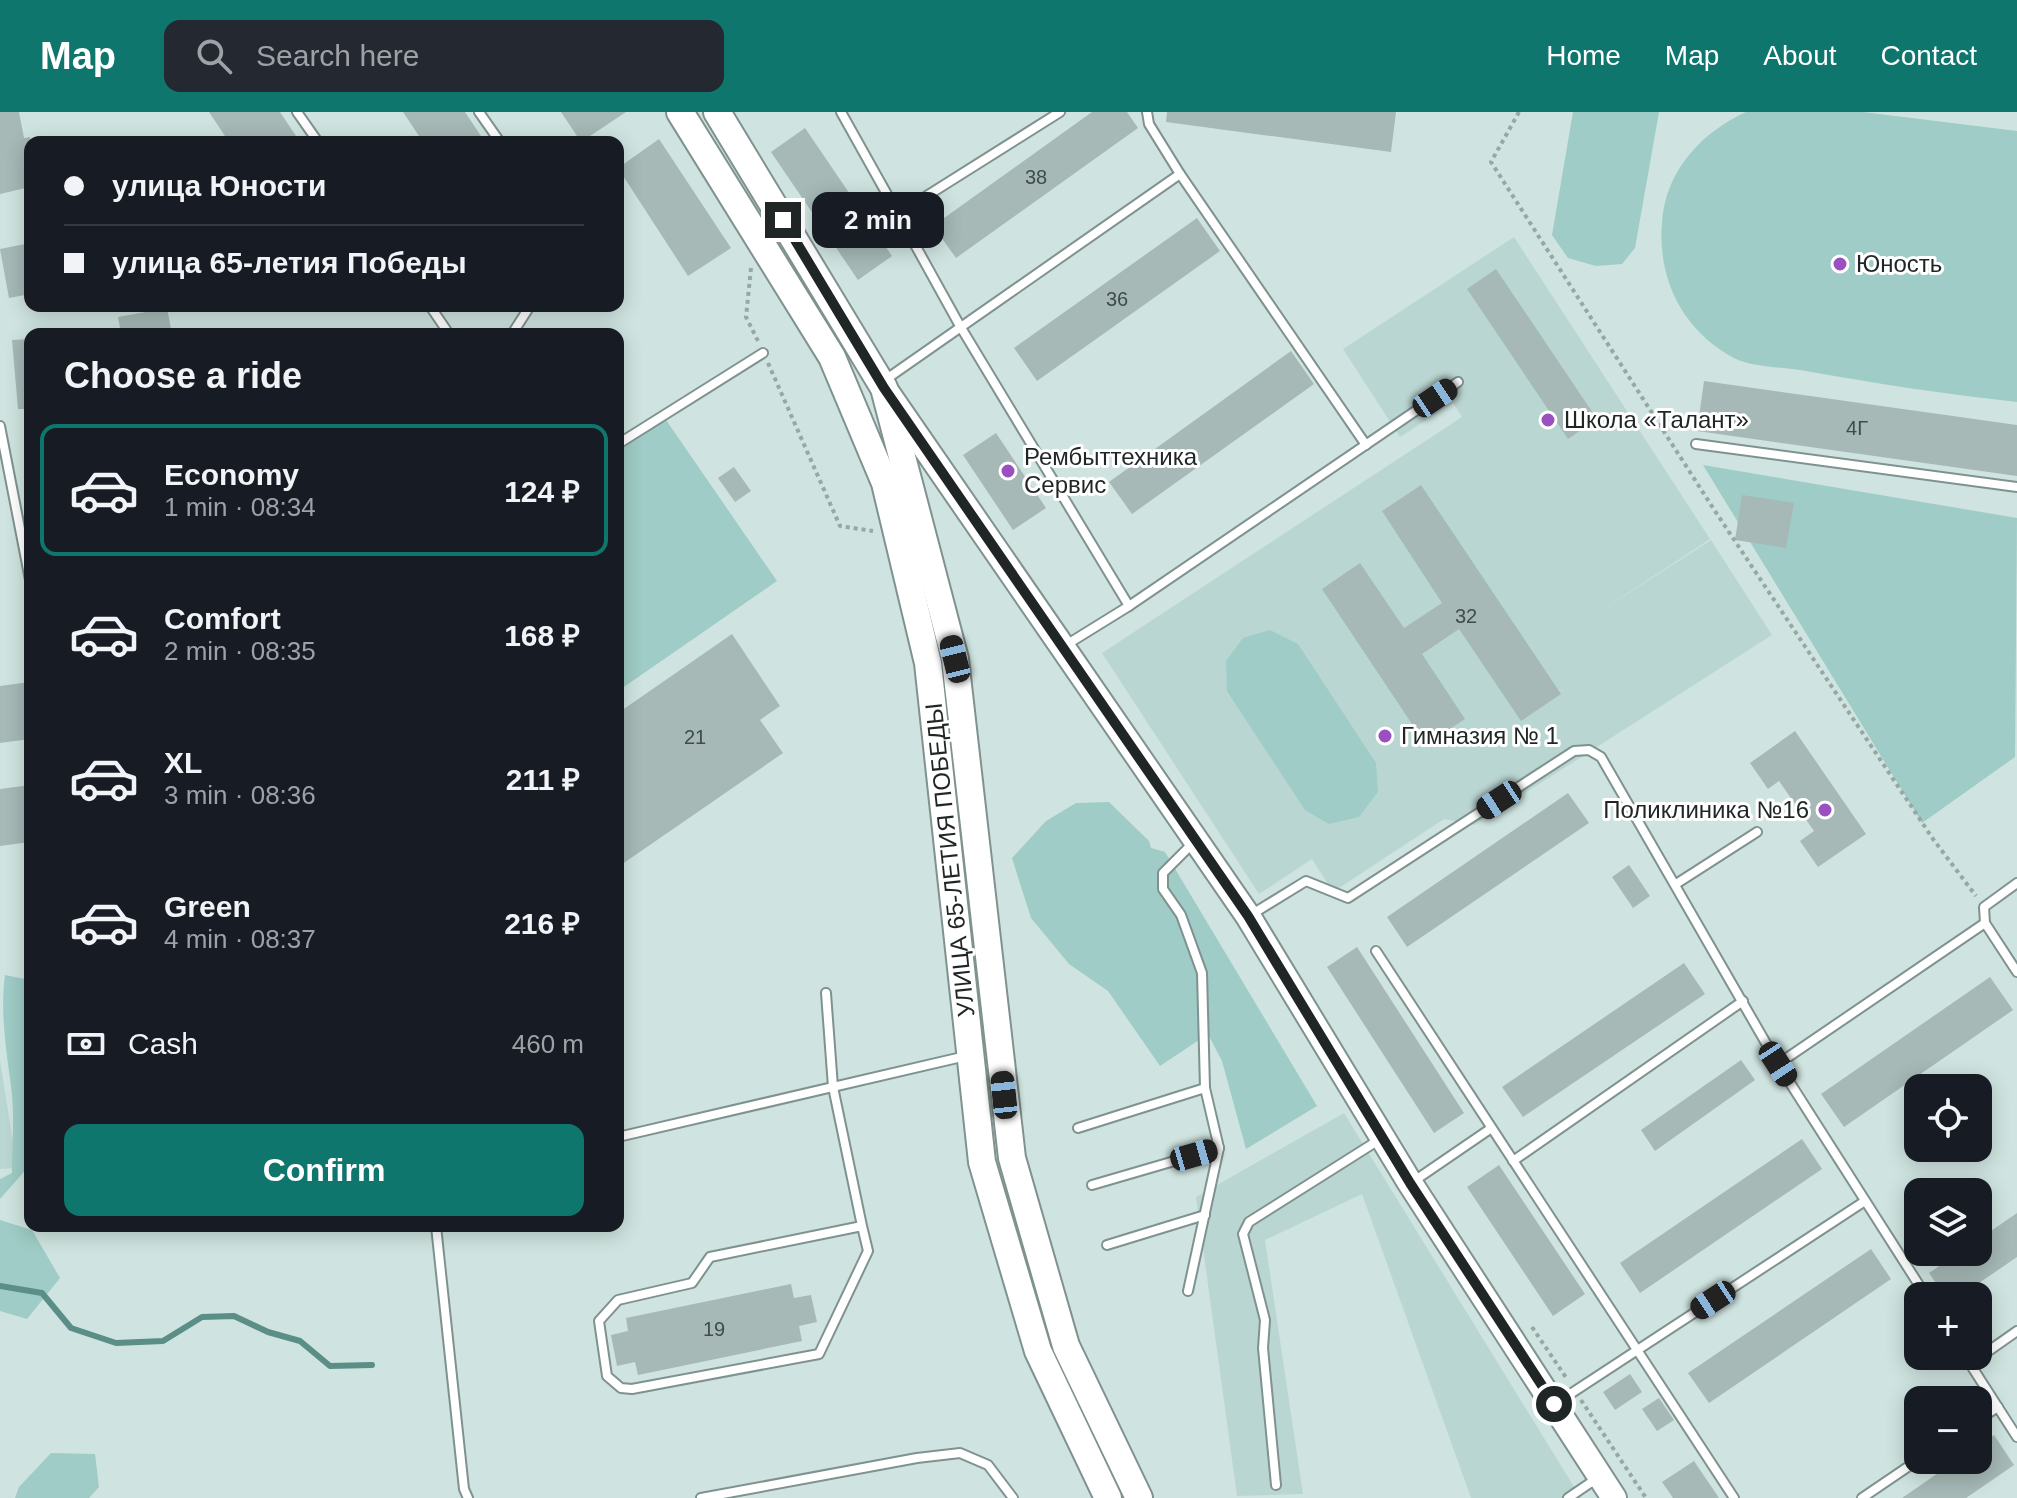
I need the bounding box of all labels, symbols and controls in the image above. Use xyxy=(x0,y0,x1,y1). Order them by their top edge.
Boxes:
search box xyxy=(164,20,724,92)
icon: search xyxy=(192,34,236,78)
text: Map xyxy=(40,35,116,77)
text: Search here xyxy=(256,39,419,72)
text: Home xyxy=(1546,40,1621,71)
text: Map xyxy=(1665,40,1719,71)
text: About xyxy=(1763,40,1837,71)
text: Contact xyxy=(1881,40,1977,71)
house number: 38 xyxy=(1025,166,1047,188)
text: улица Юности xyxy=(112,169,326,202)
callout: 2 min xyxy=(811,192,943,248)
route end xyxy=(765,202,801,238)
text: 2 min xyxy=(844,205,912,235)
text: улица 65-летия Победы xyxy=(112,246,467,279)
place label: Юность xyxy=(1856,250,1942,277)
marker: Юность xyxy=(1831,255,1849,273)
house number: 36 xyxy=(1106,288,1128,310)
text: Choose a ride xyxy=(64,355,302,396)
car xyxy=(1408,375,1462,421)
place label: Школа «Талант» xyxy=(1564,406,1749,433)
marker: Школа «Талант» xyxy=(1539,411,1557,429)
house number: 4Г xyxy=(1846,417,1868,439)
place label: Рембыттехника Сервис xyxy=(1024,443,1198,498)
icon: car xyxy=(68,454,140,526)
text: Economy xyxy=(164,458,299,491)
marker: Рембыттехника Сервис xyxy=(999,462,1017,480)
text: 124 ₽ xyxy=(504,475,580,508)
text: 1 min · 08:34 xyxy=(164,492,316,522)
icon: car xyxy=(68,598,140,670)
text: Comfort xyxy=(164,602,281,635)
house number: 32 xyxy=(1455,605,1477,627)
text: 168 ₽ xyxy=(504,619,580,652)
car xyxy=(938,633,972,685)
text: 2 min · 08:35 xyxy=(164,636,316,666)
street label: УЛИЦА 65-ЛЕТИЯ ПОБЕДЫ xyxy=(920,702,979,1018)
place label: Гимназия № 1 xyxy=(1401,722,1559,749)
house number: 21 xyxy=(684,726,706,748)
marker: Гимназия № 1 xyxy=(1376,727,1394,745)
icon: car xyxy=(68,742,140,814)
text: XL xyxy=(164,746,202,779)
text: 211 ₽ xyxy=(506,763,580,796)
car xyxy=(1472,777,1526,823)
text: 3 min · 08:36 xyxy=(164,780,316,810)
place label: Поликлиника №16 xyxy=(1603,796,1809,823)
marker: Поликлиника №16 xyxy=(1816,801,1834,819)
icon: car xyxy=(68,886,140,958)
text: Green xyxy=(164,890,251,923)
text: 216 ₽ xyxy=(504,907,580,940)
text: 4 min · 08:37 xyxy=(164,924,316,954)
icon: cash xyxy=(64,1022,108,1066)
text: Cash xyxy=(128,1027,198,1060)
text: 460 m xyxy=(512,1029,584,1059)
car xyxy=(1755,1037,1801,1091)
car xyxy=(990,1070,1018,1120)
map controls xyxy=(1904,1074,1992,1474)
button: locate xyxy=(1904,1074,1992,1162)
button: Confirm xyxy=(64,1124,584,1216)
car xyxy=(1168,1137,1220,1173)
button: layers xyxy=(1904,1178,1992,1266)
car xyxy=(1686,1277,1740,1323)
button: + xyxy=(1904,1282,1992,1370)
house number: 19 xyxy=(703,1318,725,1340)
route start xyxy=(1536,1386,1572,1422)
button: − xyxy=(1904,1386,1992,1474)

